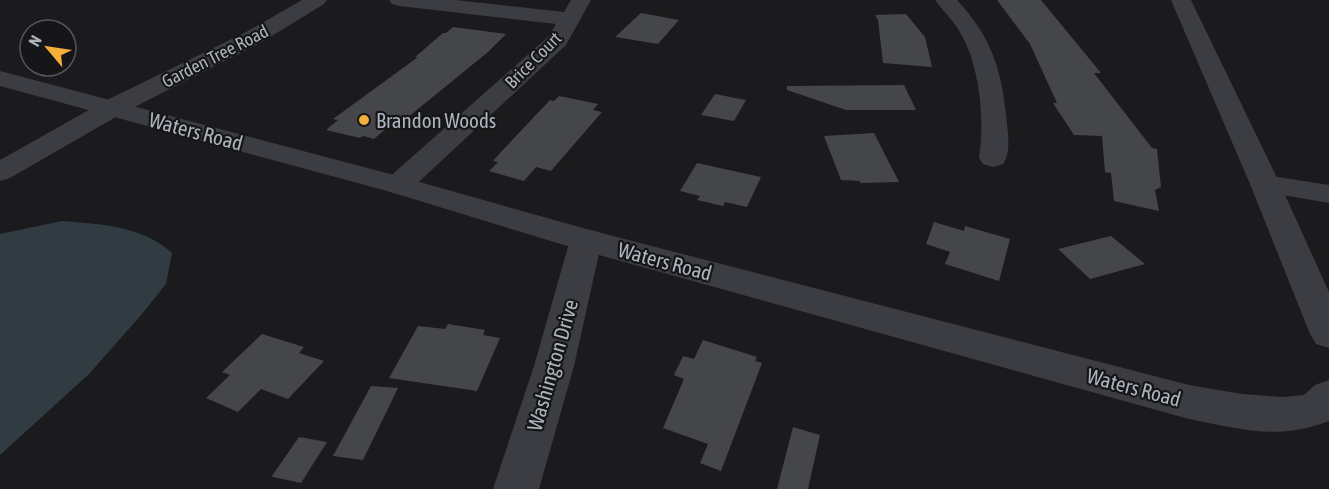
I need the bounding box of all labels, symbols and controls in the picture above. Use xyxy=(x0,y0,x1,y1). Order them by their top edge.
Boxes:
north arrow xyxy=(18,18,78,78)
street label: Garden Tree Road xyxy=(158,20,272,92)
street label: Brice Court xyxy=(501,28,565,92)
text: N xyxy=(25,32,45,49)
street label: Waters Road xyxy=(146,107,246,155)
place label: Brandon Woods xyxy=(376,108,496,132)
marker: Brandon Woods xyxy=(357,113,371,127)
street label: Waters Road xyxy=(615,237,715,285)
street label: Washington Drive xyxy=(522,297,582,433)
street label: Waters Road xyxy=(1084,363,1184,411)

